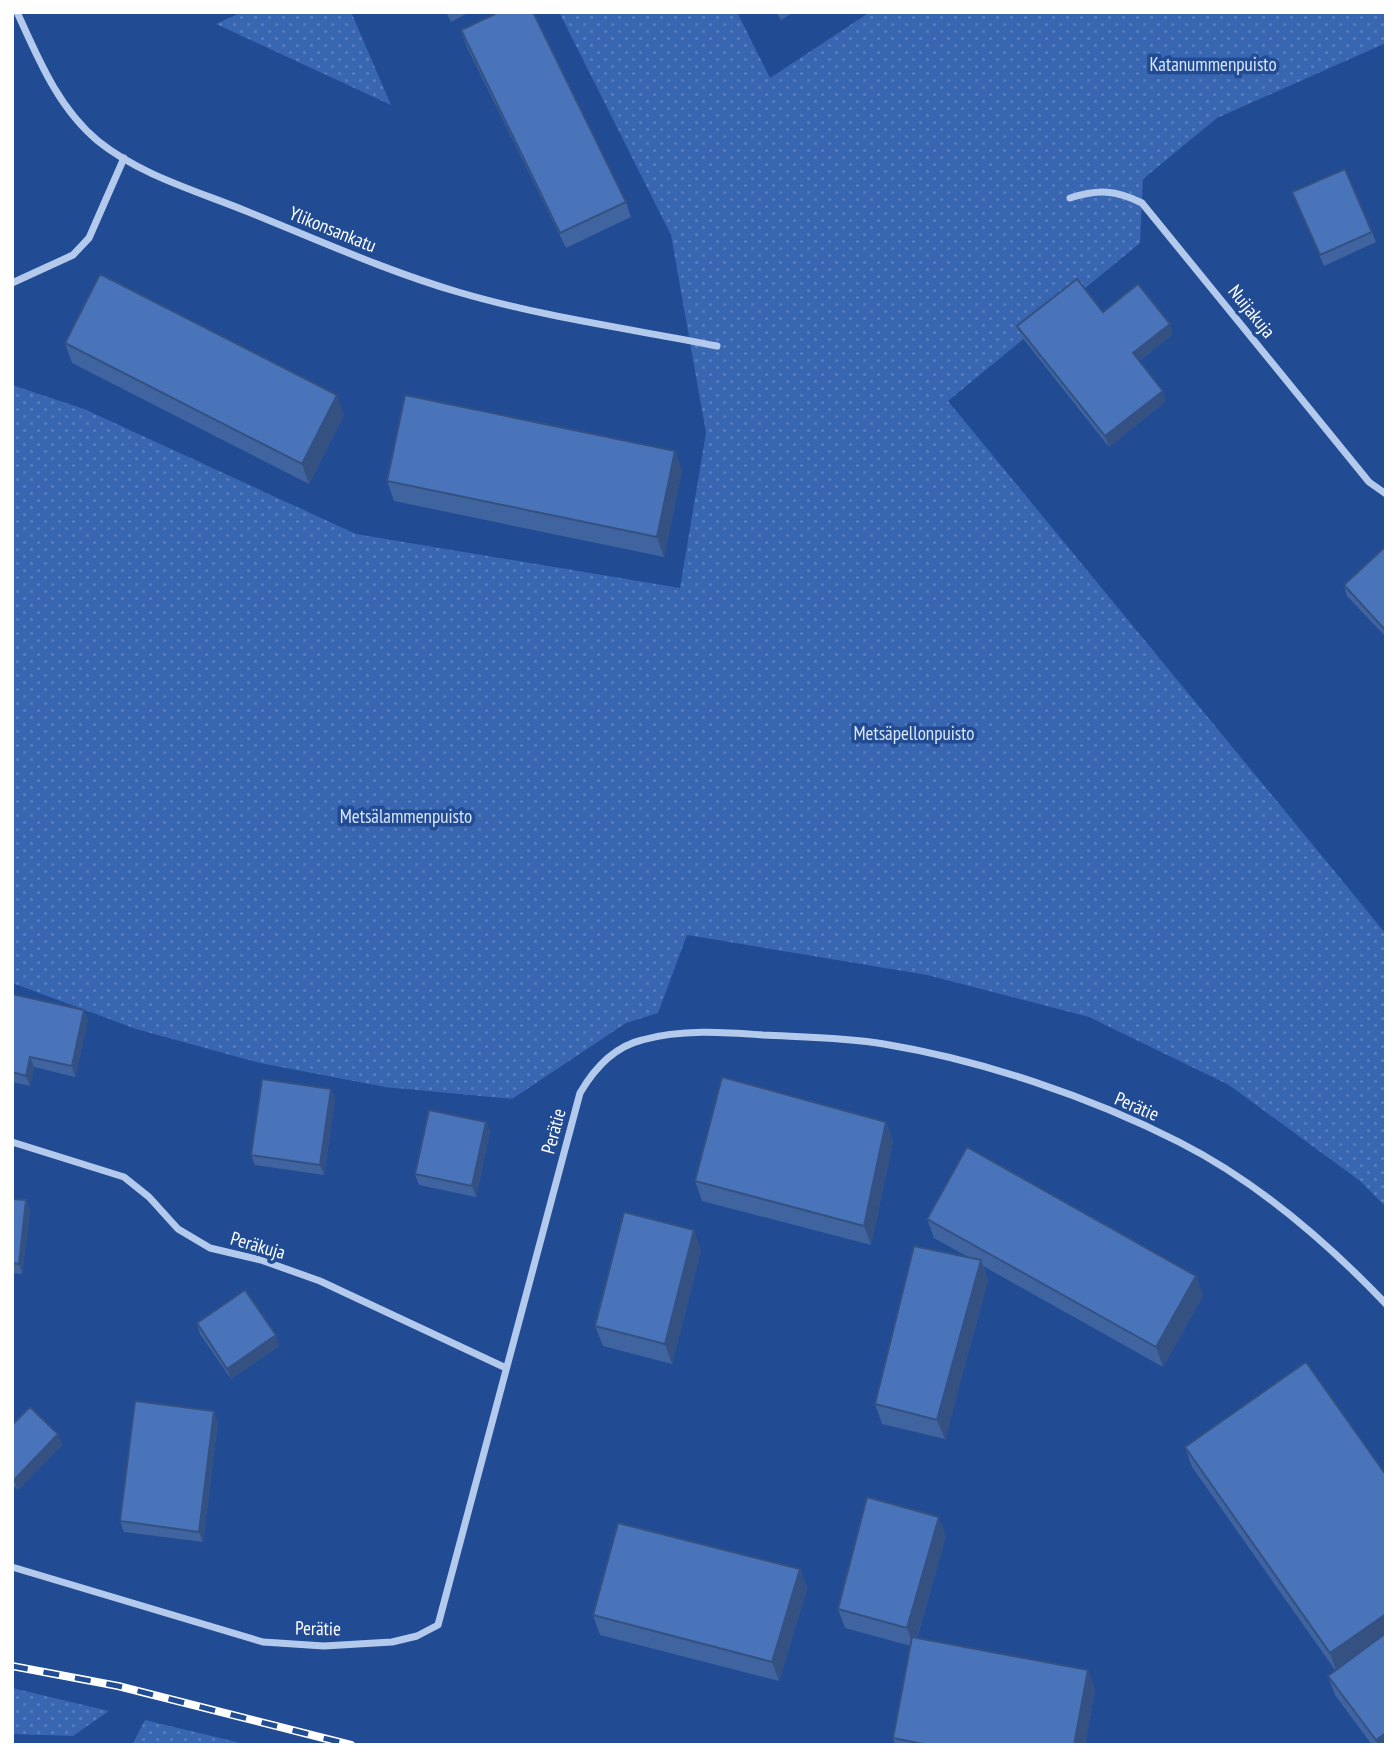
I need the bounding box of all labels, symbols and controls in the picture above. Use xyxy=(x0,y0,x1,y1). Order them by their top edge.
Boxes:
park label: Katanummenpuisto xyxy=(1149,52,1277,76)
street label: Ylikonsankatu xyxy=(286,201,380,257)
street label: Nuijakuja xyxy=(1223,280,1281,342)
park label: Metsäpellonpuisto xyxy=(853,721,975,745)
park label: Metsälammenpuisto xyxy=(340,804,472,828)
street label: Perätie xyxy=(1111,1086,1163,1126)
street label: Perätie xyxy=(535,1106,571,1156)
street label: Peräkuja xyxy=(228,1226,288,1264)
street label: Perätie xyxy=(295,1616,341,1640)

